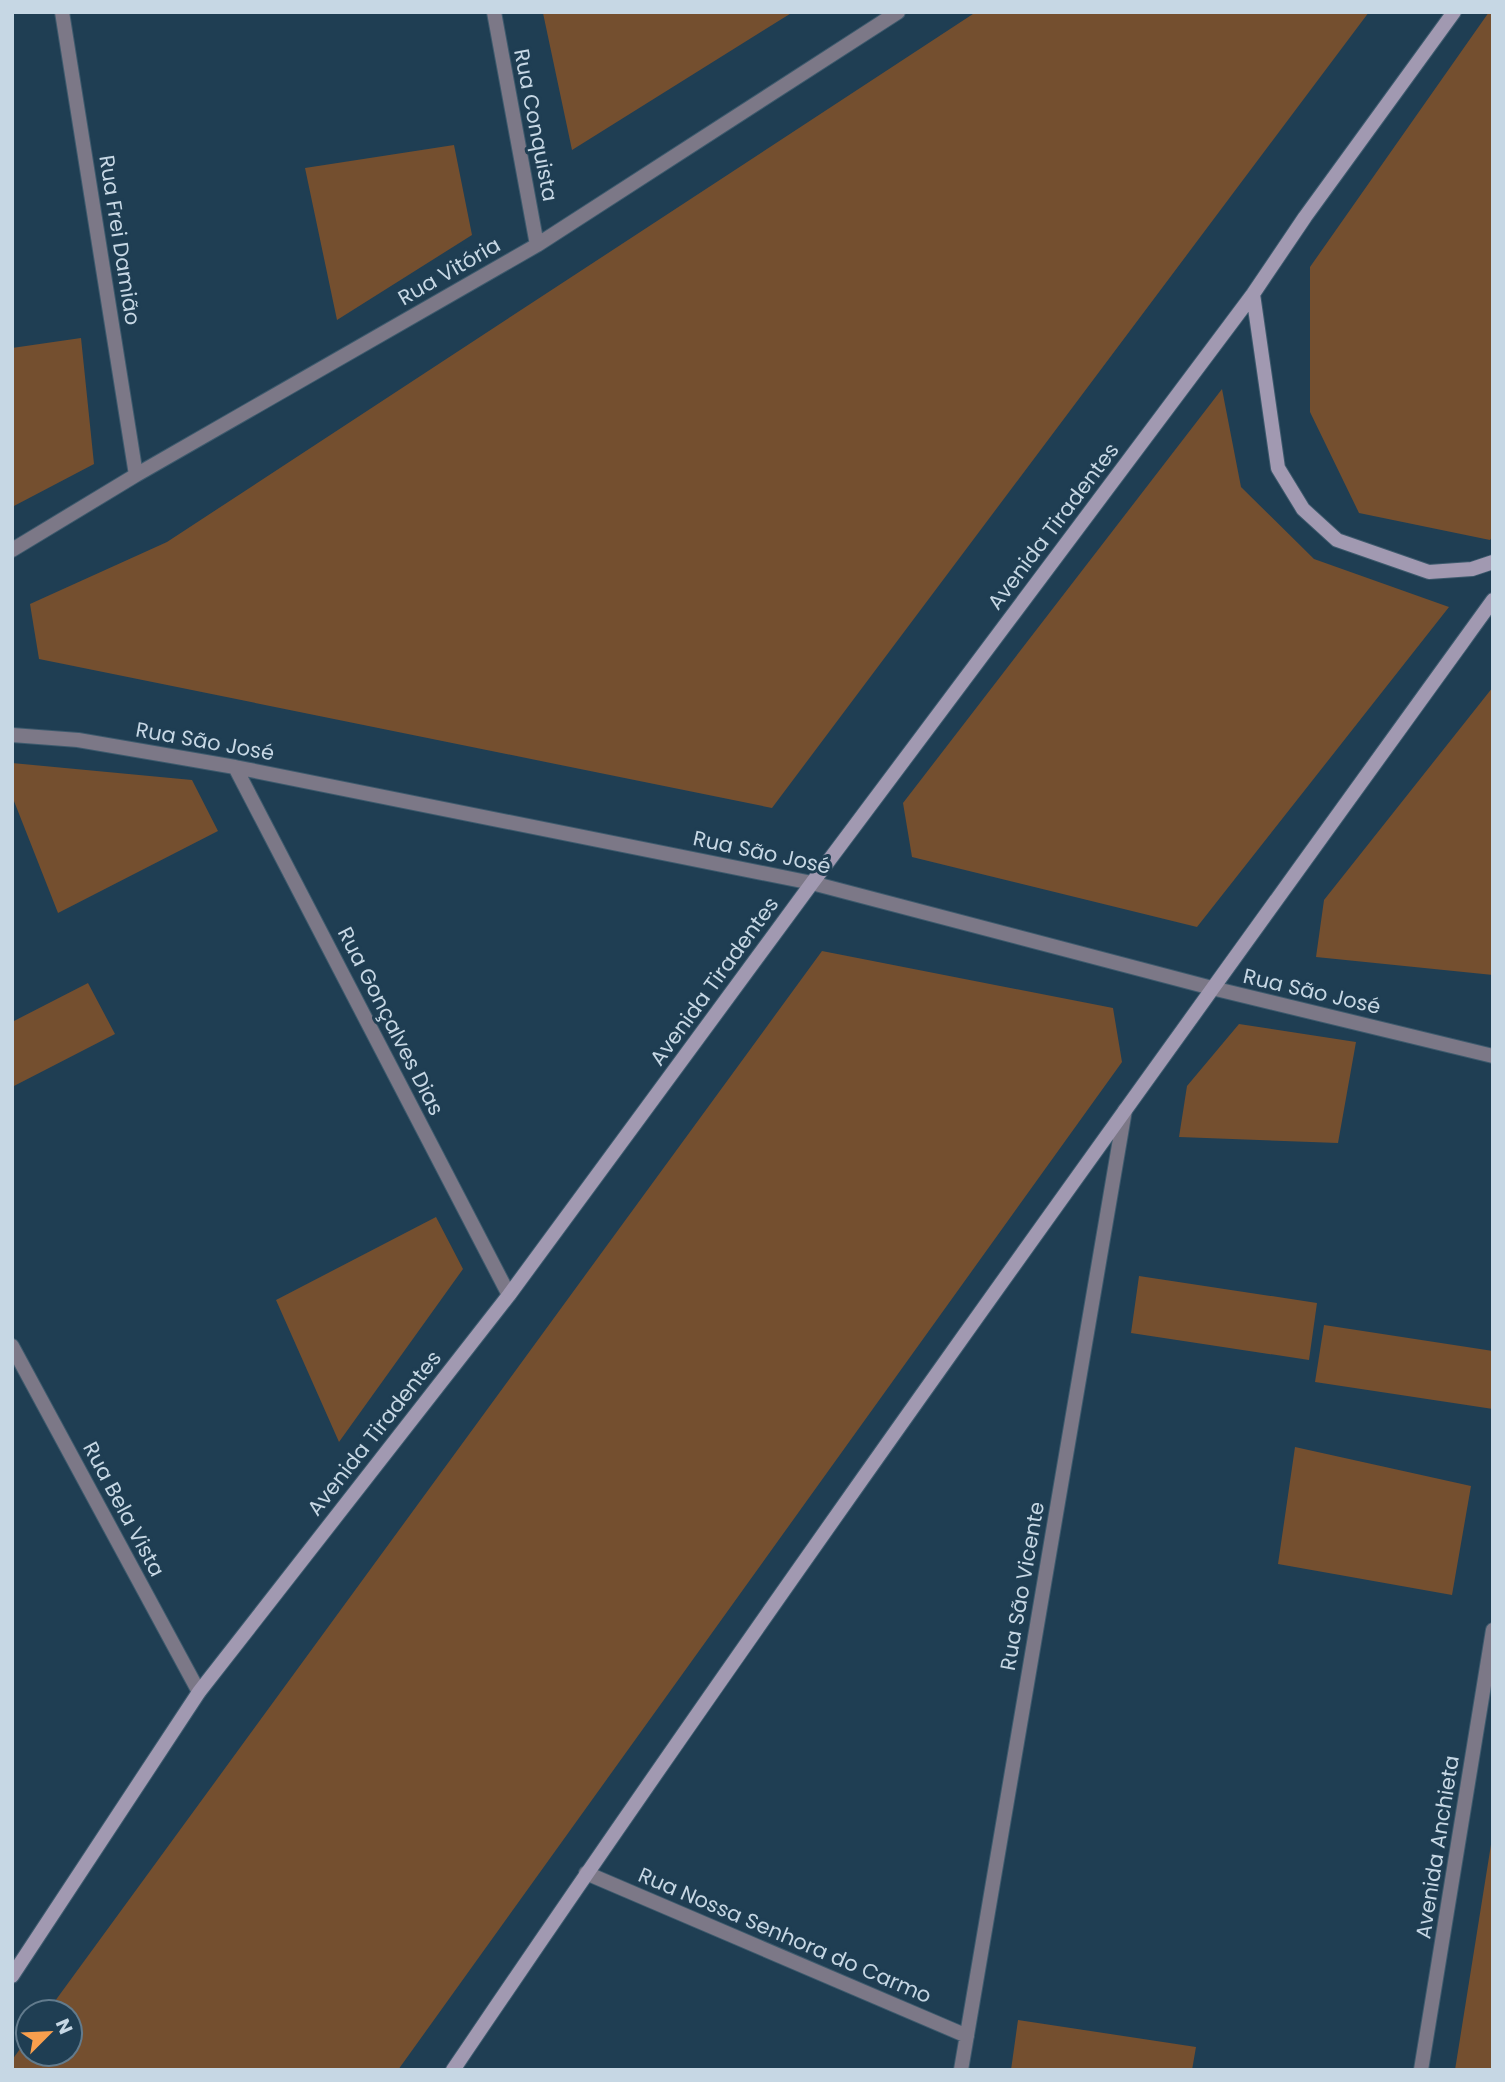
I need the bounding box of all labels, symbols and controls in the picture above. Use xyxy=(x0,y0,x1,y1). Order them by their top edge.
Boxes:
street label: Rua Conquista xyxy=(507,46,565,204)
street label: Rua Frei Damião xyxy=(92,153,148,327)
street label: Rua Vitória xyxy=(393,230,505,312)
street label: Avenida Tiradentes xyxy=(981,436,1125,616)
street label: Rua São José xyxy=(133,715,277,767)
street label: Rua São José xyxy=(690,823,834,881)
street label: Avenida Tiradentes xyxy=(643,891,785,1071)
street label: Rua Gonçalves Dias xyxy=(331,922,451,1120)
street label: Rua São José xyxy=(1240,961,1384,1021)
street label: Avenida Tiradentes xyxy=(300,1344,448,1522)
street label: Rua Bela Vista xyxy=(76,1436,172,1582)
street label: Rua São Vicente xyxy=(993,1499,1051,1673)
street label: Avenida Anchieta xyxy=(1408,1753,1466,1941)
street label: Rua Nossa Senhora do Carmo xyxy=(634,1860,936,2010)
north arrow xyxy=(14,1998,84,2068)
text: N xyxy=(49,2014,79,2038)

